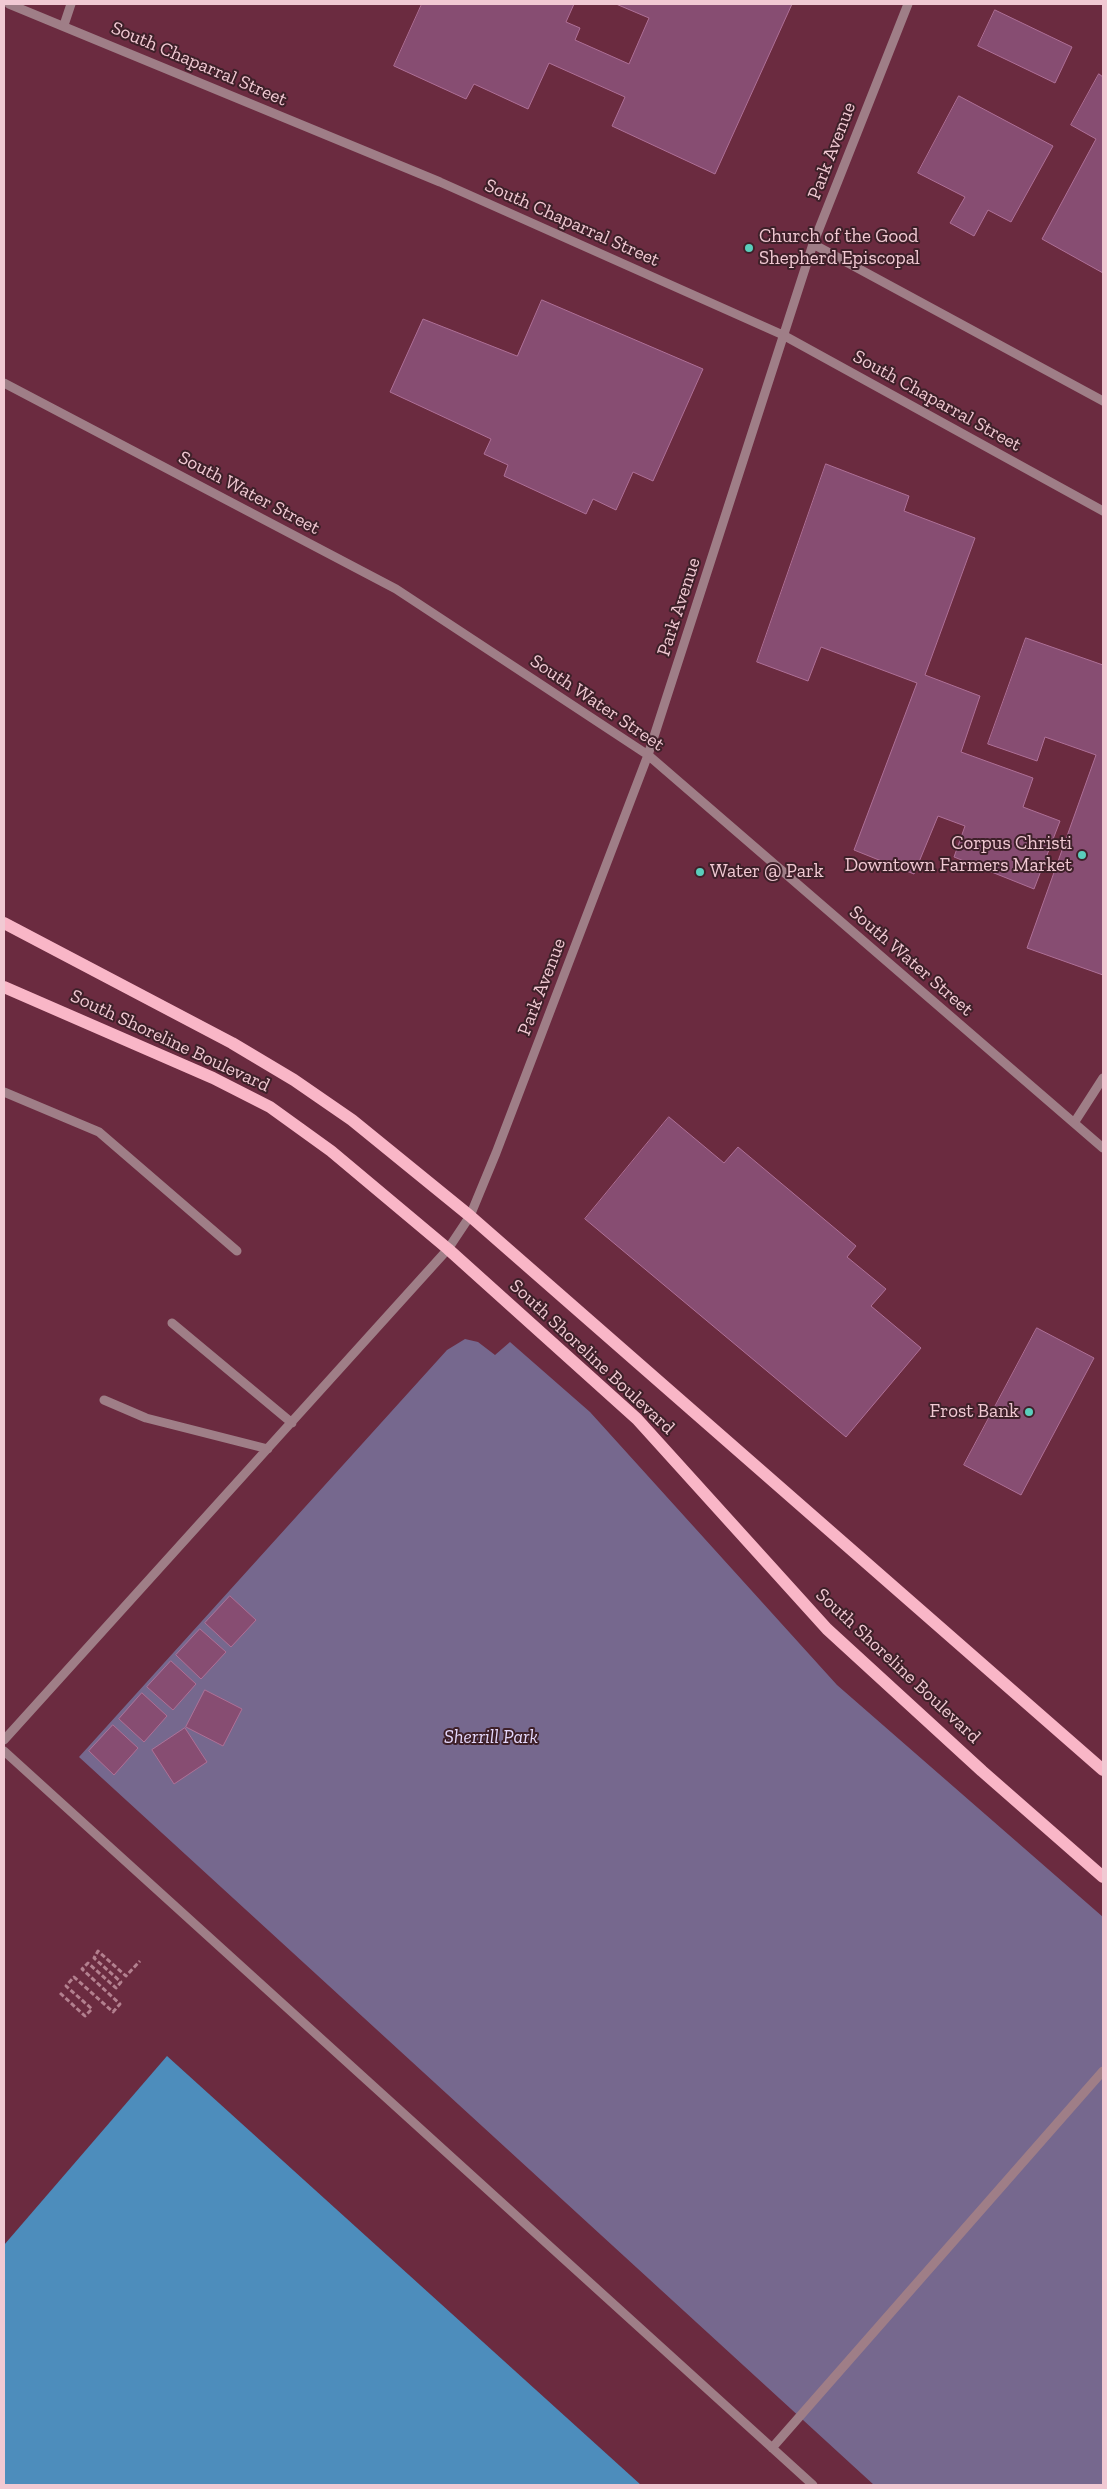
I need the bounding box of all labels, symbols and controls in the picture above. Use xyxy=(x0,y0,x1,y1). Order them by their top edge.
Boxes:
street label: South Chaparral Street xyxy=(108,17,290,111)
street label: Park Avenue xyxy=(803,99,861,203)
street label: South Chaparral Street xyxy=(481,174,663,272)
place label: Church of the Good Shepherd Episcopal xyxy=(759,226,920,270)
marker: Church of the Good Shepherd Episcopal xyxy=(743,242,755,254)
street label: South Chaparral Street xyxy=(849,345,1025,457)
street label: South Water Street xyxy=(174,446,324,540)
street label: Park Avenue xyxy=(652,555,706,659)
street label: South Water Street xyxy=(526,650,668,756)
place label: Corpus Christi Downtown Farmers Market xyxy=(845,833,1072,877)
marker: Corpus Christi Downtown Farmers Market xyxy=(1076,849,1088,861)
place label: Water @ Park xyxy=(710,861,824,883)
marker: Water @ Park xyxy=(694,866,706,878)
street label: South Water Street xyxy=(844,901,978,1021)
street label: Park Avenue xyxy=(513,935,571,1039)
street label: South Shoreline Boulevard xyxy=(67,985,273,1097)
street label: South Shoreline Boulevard xyxy=(505,1275,679,1439)
place label: Frost Bank xyxy=(930,1401,1019,1423)
marker: Frost Bank xyxy=(1023,1406,1035,1418)
street label: South Shoreline Boulevard xyxy=(811,1584,985,1748)
park label: Sherrill Park xyxy=(444,1727,538,1749)

